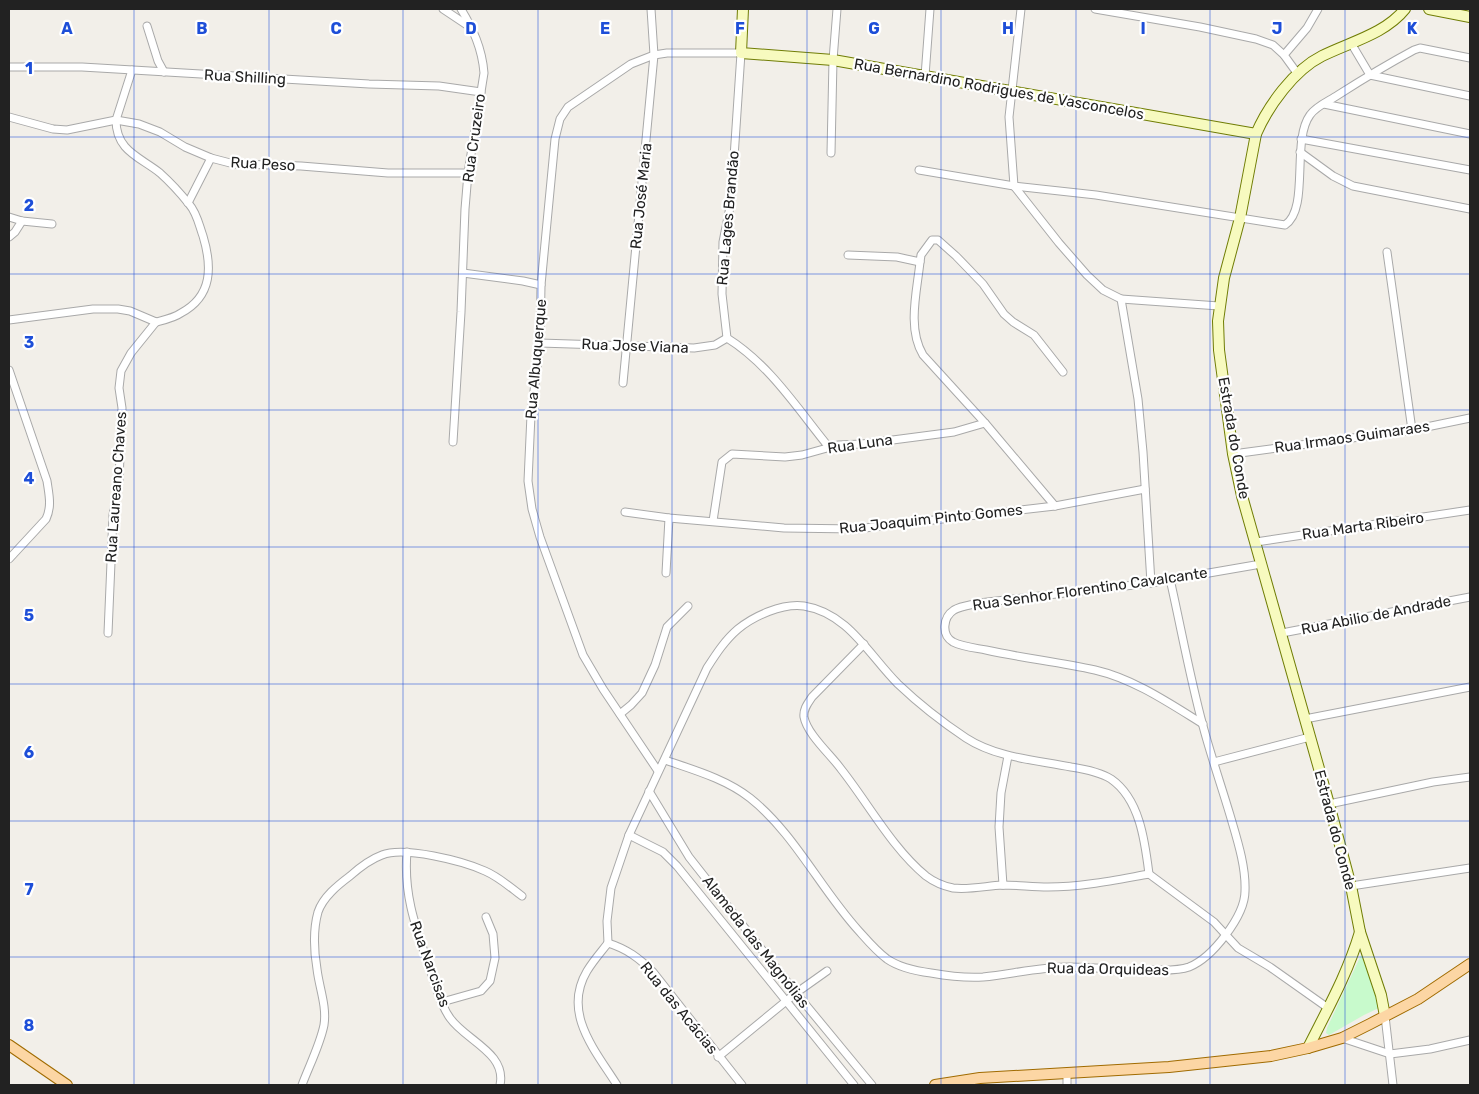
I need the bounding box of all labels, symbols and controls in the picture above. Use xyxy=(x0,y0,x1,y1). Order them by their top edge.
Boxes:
text: A xyxy=(61,19,73,38)
text: B xyxy=(196,19,208,38)
text: C xyxy=(330,19,342,38)
text: D xyxy=(465,19,477,38)
text: E xyxy=(600,19,610,38)
text: F xyxy=(735,19,745,38)
text: G xyxy=(868,19,880,38)
text: H xyxy=(1002,19,1014,38)
text: I xyxy=(1140,19,1146,38)
text: J xyxy=(1272,19,1282,38)
text: K xyxy=(1407,19,1418,38)
street label: Rua Bernardino Rodrigues de Vasconcelos xyxy=(853,55,1146,123)
text: 1 xyxy=(25,59,33,78)
street label: Rua Shilling xyxy=(204,66,286,88)
street label: Rua Cruzeiro xyxy=(459,93,489,183)
street label: Rua José Maria xyxy=(626,142,656,250)
street label: Rua Lages Brandão xyxy=(713,150,743,286)
street label: Rua Peso xyxy=(230,153,296,175)
text: 2 xyxy=(24,196,34,215)
street label: Rua Albuquerque xyxy=(522,298,550,420)
text: 3 xyxy=(24,333,34,352)
street label: Rua Jose Viana xyxy=(581,335,689,357)
street label: Estrada do Conde xyxy=(1214,376,1254,500)
street label: Rua Laureano Chaves xyxy=(102,410,130,563)
street label: Rua Irmaos Guimaraes xyxy=(1273,417,1431,457)
street label: Rua Luna xyxy=(826,431,894,457)
text: 4 xyxy=(24,469,35,488)
street label: Rua Joaquim Pinto Gomes xyxy=(838,500,1024,538)
street label: Rua Marta Ribeiro xyxy=(1301,509,1425,543)
street label: Rua Senhor Florentino Cavalcante xyxy=(971,564,1209,614)
street label: Rua Abilio de Andrade xyxy=(1299,592,1453,638)
text: 5 xyxy=(24,606,34,625)
text: 6 xyxy=(24,743,34,762)
street label: Estrada do Conde xyxy=(1310,768,1360,892)
street label: Alameda das Magnólias xyxy=(699,872,814,1012)
text: 7 xyxy=(24,880,34,899)
street label: Rua Narcisas xyxy=(406,918,454,1010)
street label: Rua das Acácias xyxy=(636,958,722,1058)
street label: Rua da Orquideas xyxy=(1047,959,1170,979)
text: 8 xyxy=(24,1016,35,1035)

